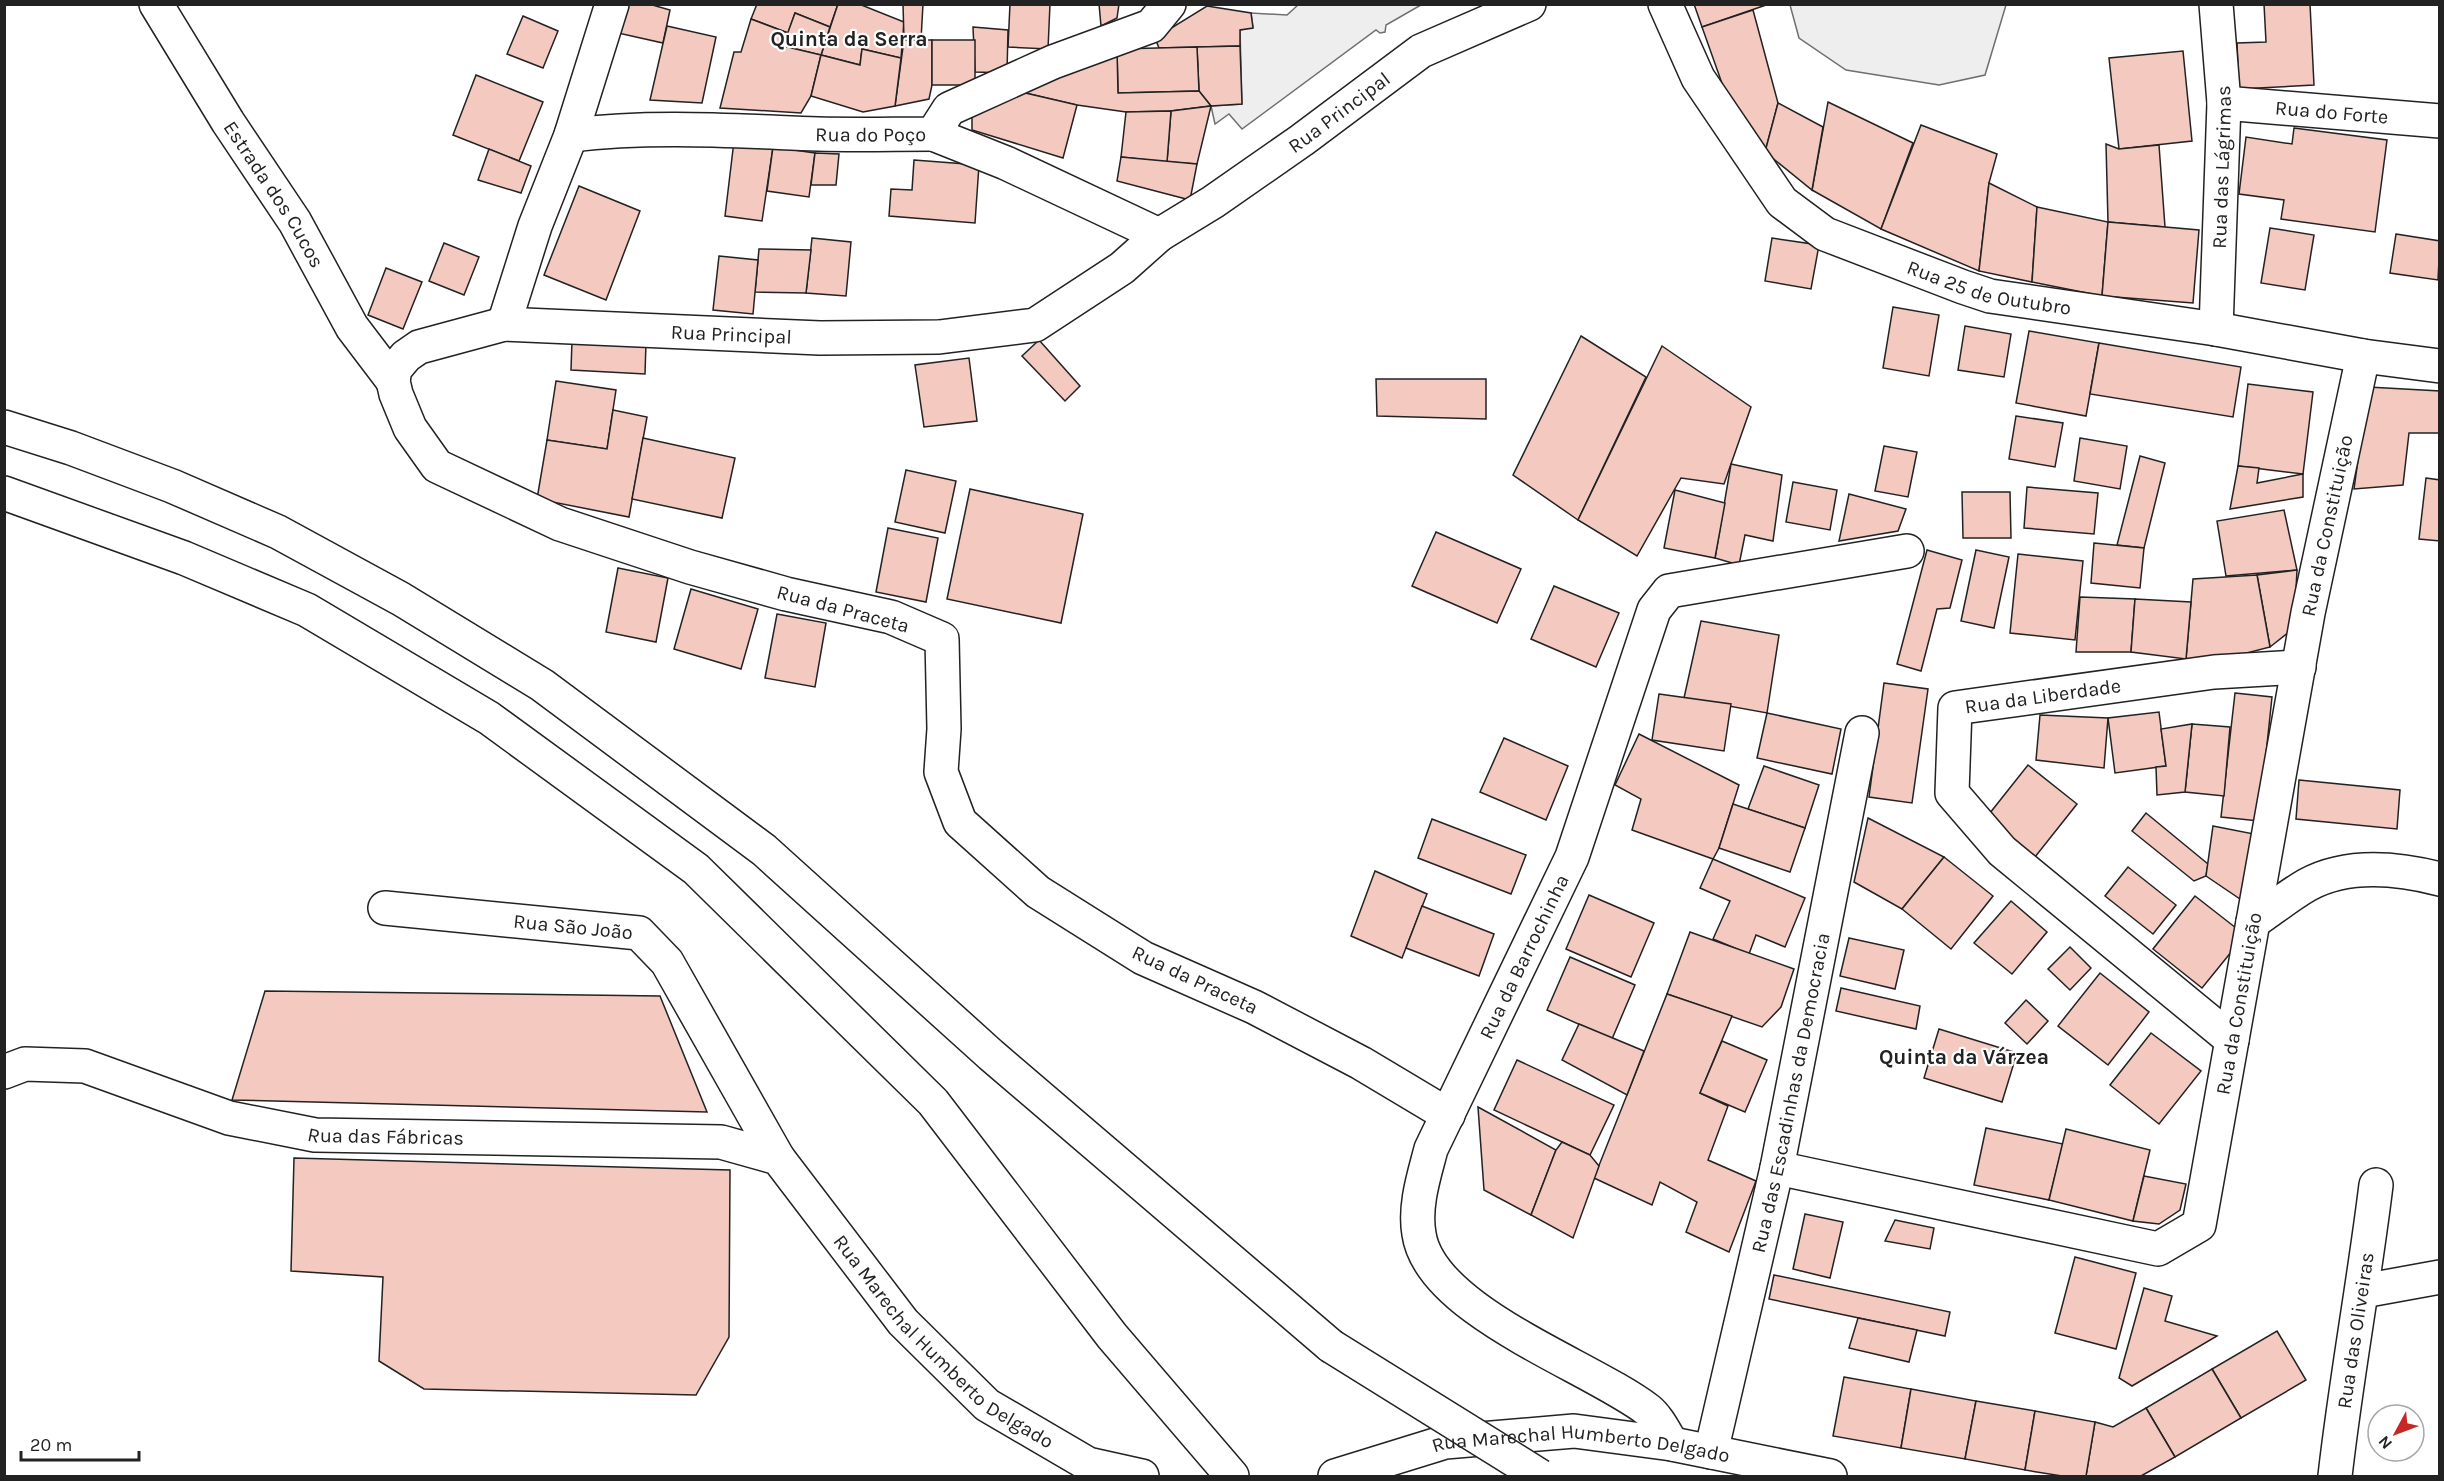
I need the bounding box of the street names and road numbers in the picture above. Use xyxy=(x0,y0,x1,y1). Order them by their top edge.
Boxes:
street label: Rua Principal xyxy=(1284,67,1394,158)
street label: Rua das Lágrimas xyxy=(2207,85,2236,249)
street label: Rua do Forte xyxy=(2274,96,2389,128)
street label: Estrada dos Cucos xyxy=(219,116,329,272)
street label: Rua do Poço xyxy=(815,122,926,146)
street label: Rua 25 de Outubro xyxy=(1904,255,2073,319)
street label: Rua Principal xyxy=(670,320,792,348)
street label: Rua da Constituição xyxy=(2296,433,2357,618)
street label: Rua da Praceta xyxy=(774,580,912,638)
street label: Rua da Liberdade xyxy=(1963,674,2122,718)
street label: Rua da Barrochinha xyxy=(1474,870,1573,1043)
street label: Rua São João xyxy=(512,909,634,944)
street label: Rua da Constituição xyxy=(2211,910,2266,1097)
street label: Rua das Escadinhas da Democracia xyxy=(1746,931,1834,1255)
street label: Rua da Praceta xyxy=(1128,941,1262,1019)
street label: Rua das Fábricas xyxy=(306,1122,464,1149)
street label: Rua Marechal Humberto Delgado xyxy=(829,1230,1058,1453)
street label: Rua das Oliveiras xyxy=(2332,1251,2378,1410)
street label: Rua Marechal Humberto Delgado xyxy=(1429,1420,1732,1467)

